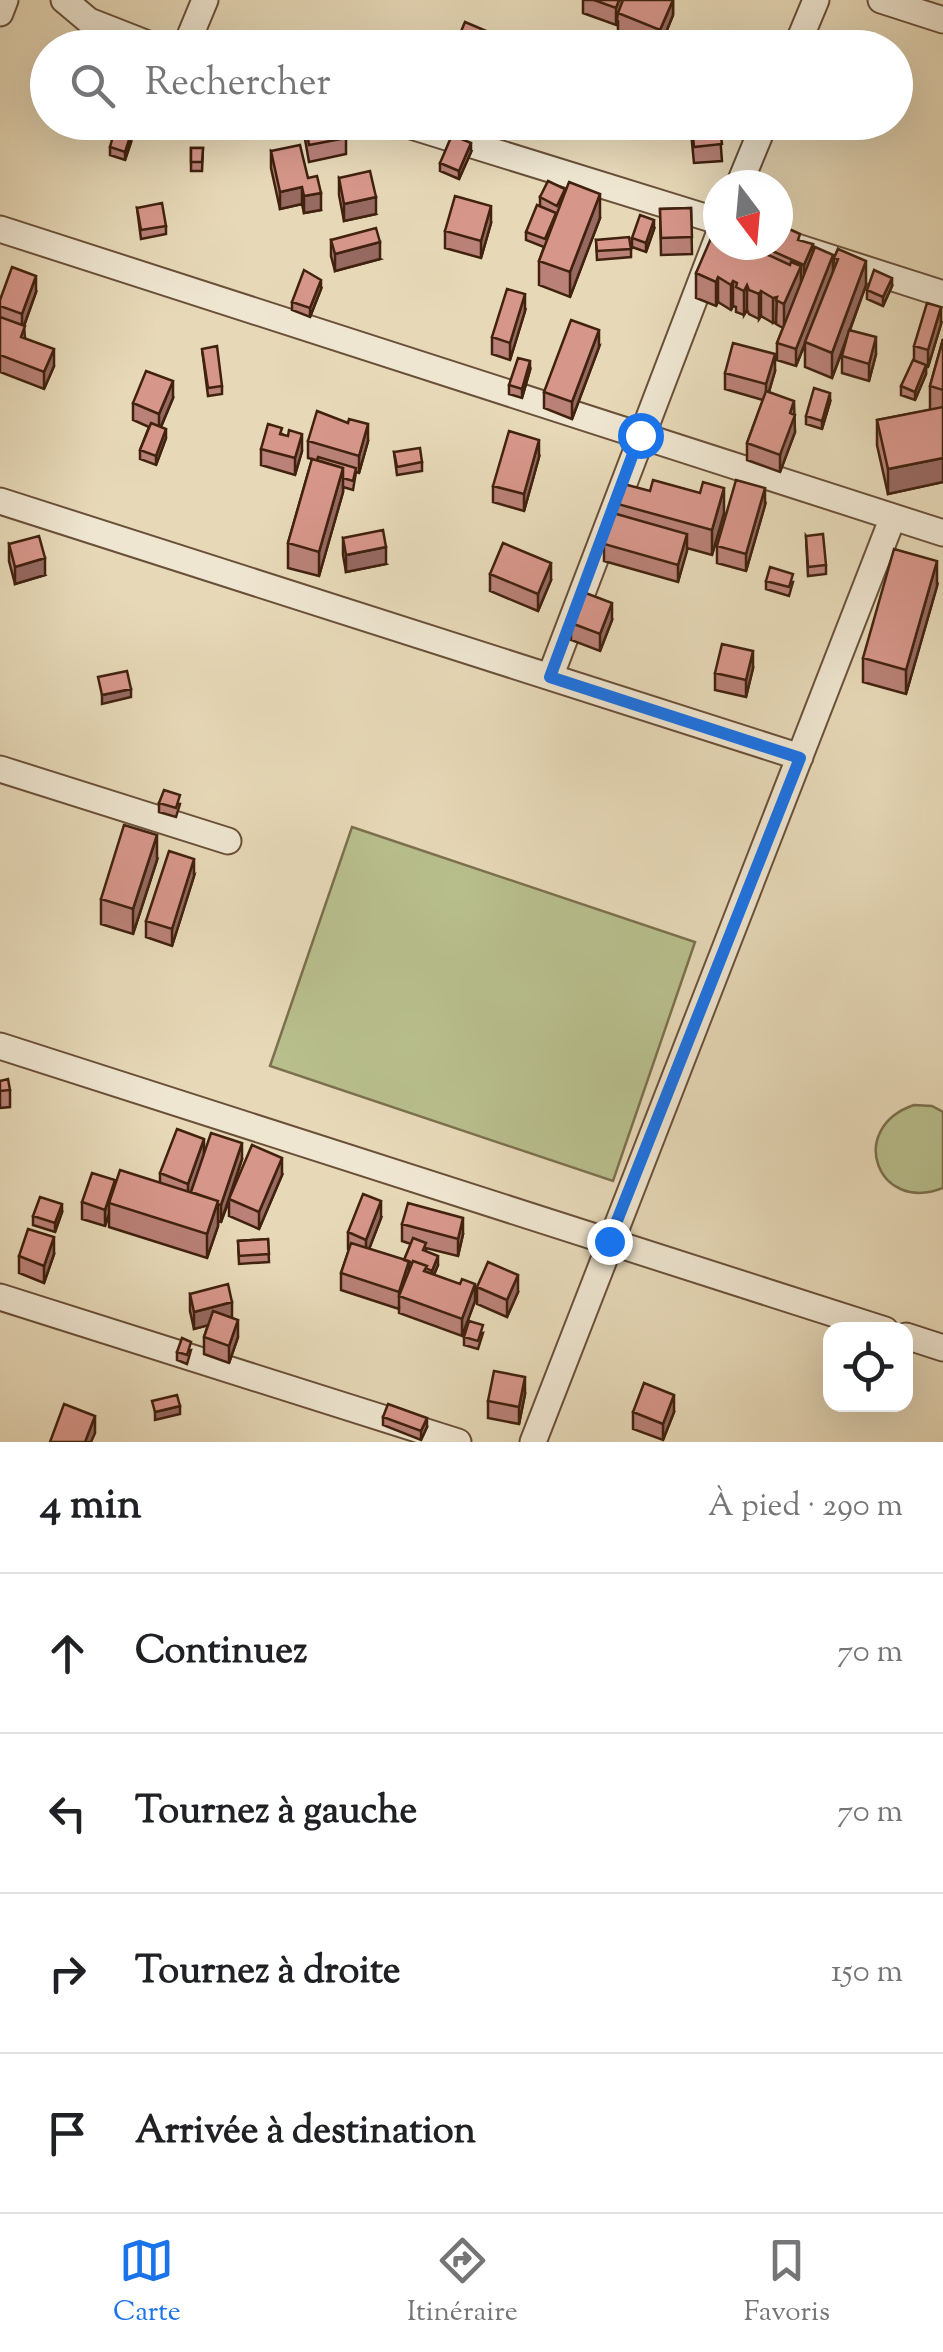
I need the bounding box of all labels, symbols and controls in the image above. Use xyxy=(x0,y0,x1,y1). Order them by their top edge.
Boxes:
search box xyxy=(30,30,913,140)
icon: search xyxy=(65,58,120,113)
text: Rechercher xyxy=(145,58,331,112)
north arrow xyxy=(703,170,793,260)
route start xyxy=(618,413,664,459)
route end xyxy=(587,1219,633,1265)
map controls xyxy=(823,1322,913,1412)
button: locate xyxy=(823,1322,913,1412)
text: 4 min xyxy=(40,1477,142,1537)
text: À pied · 290 m xyxy=(708,1484,903,1530)
icon: ahead xyxy=(40,1626,95,1681)
text: Continuez xyxy=(135,1626,307,1680)
text: 70 m xyxy=(837,1630,903,1676)
icon: left xyxy=(40,1786,95,1841)
text: Tournez à gauche xyxy=(135,1786,417,1840)
text: 70 m xyxy=(837,1790,903,1836)
icon: right xyxy=(40,1946,95,2001)
text: Tournez à droite xyxy=(135,1946,401,2000)
text: 150 m xyxy=(831,1950,903,1996)
icon: arrive xyxy=(40,2106,95,2161)
text: Arrivée à destination xyxy=(135,2106,476,2160)
tab: Carte xyxy=(113,2233,181,2333)
tab: Itinéraire xyxy=(407,2233,518,2333)
tab: Favoris xyxy=(744,2233,830,2333)

